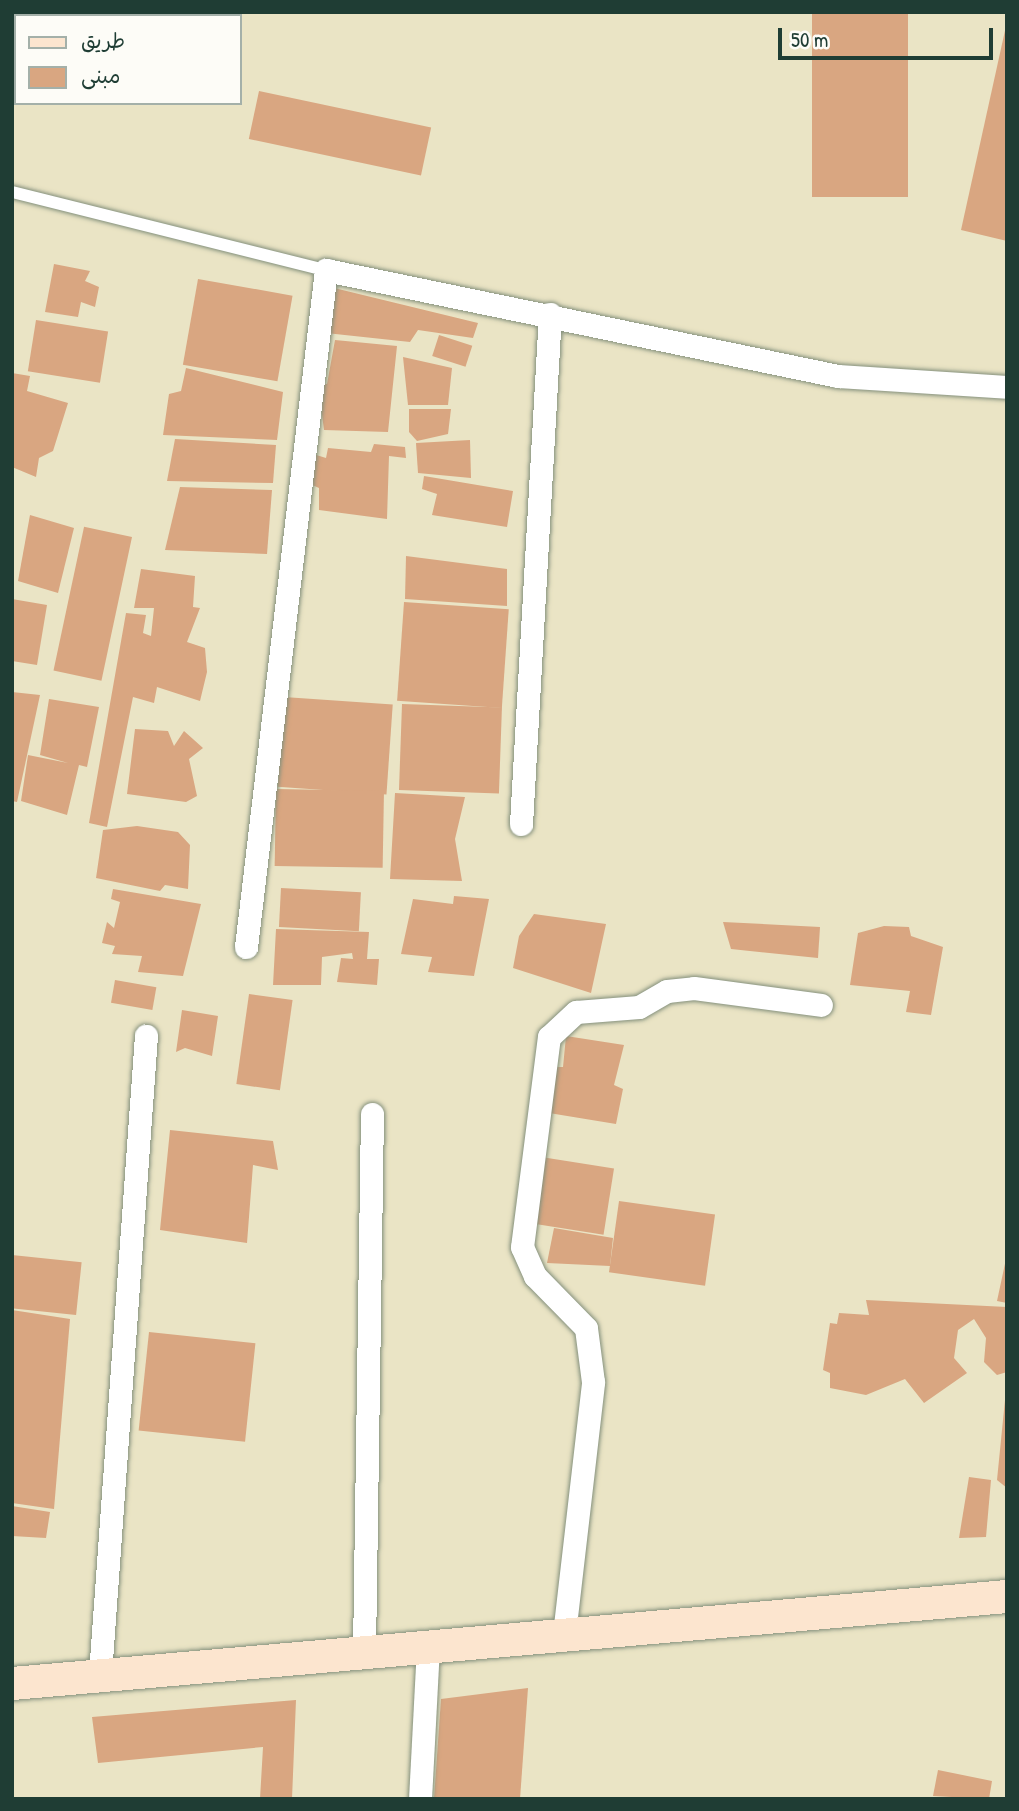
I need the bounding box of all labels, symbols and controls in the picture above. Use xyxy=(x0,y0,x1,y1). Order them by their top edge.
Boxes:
legend xyxy=(14,14,242,105)
scale bar xyxy=(781,14,996,58)
text: 50 m xyxy=(791,25,828,54)
text: طريق xyxy=(81,26,125,55)
text: مبنى xyxy=(81,61,120,90)

